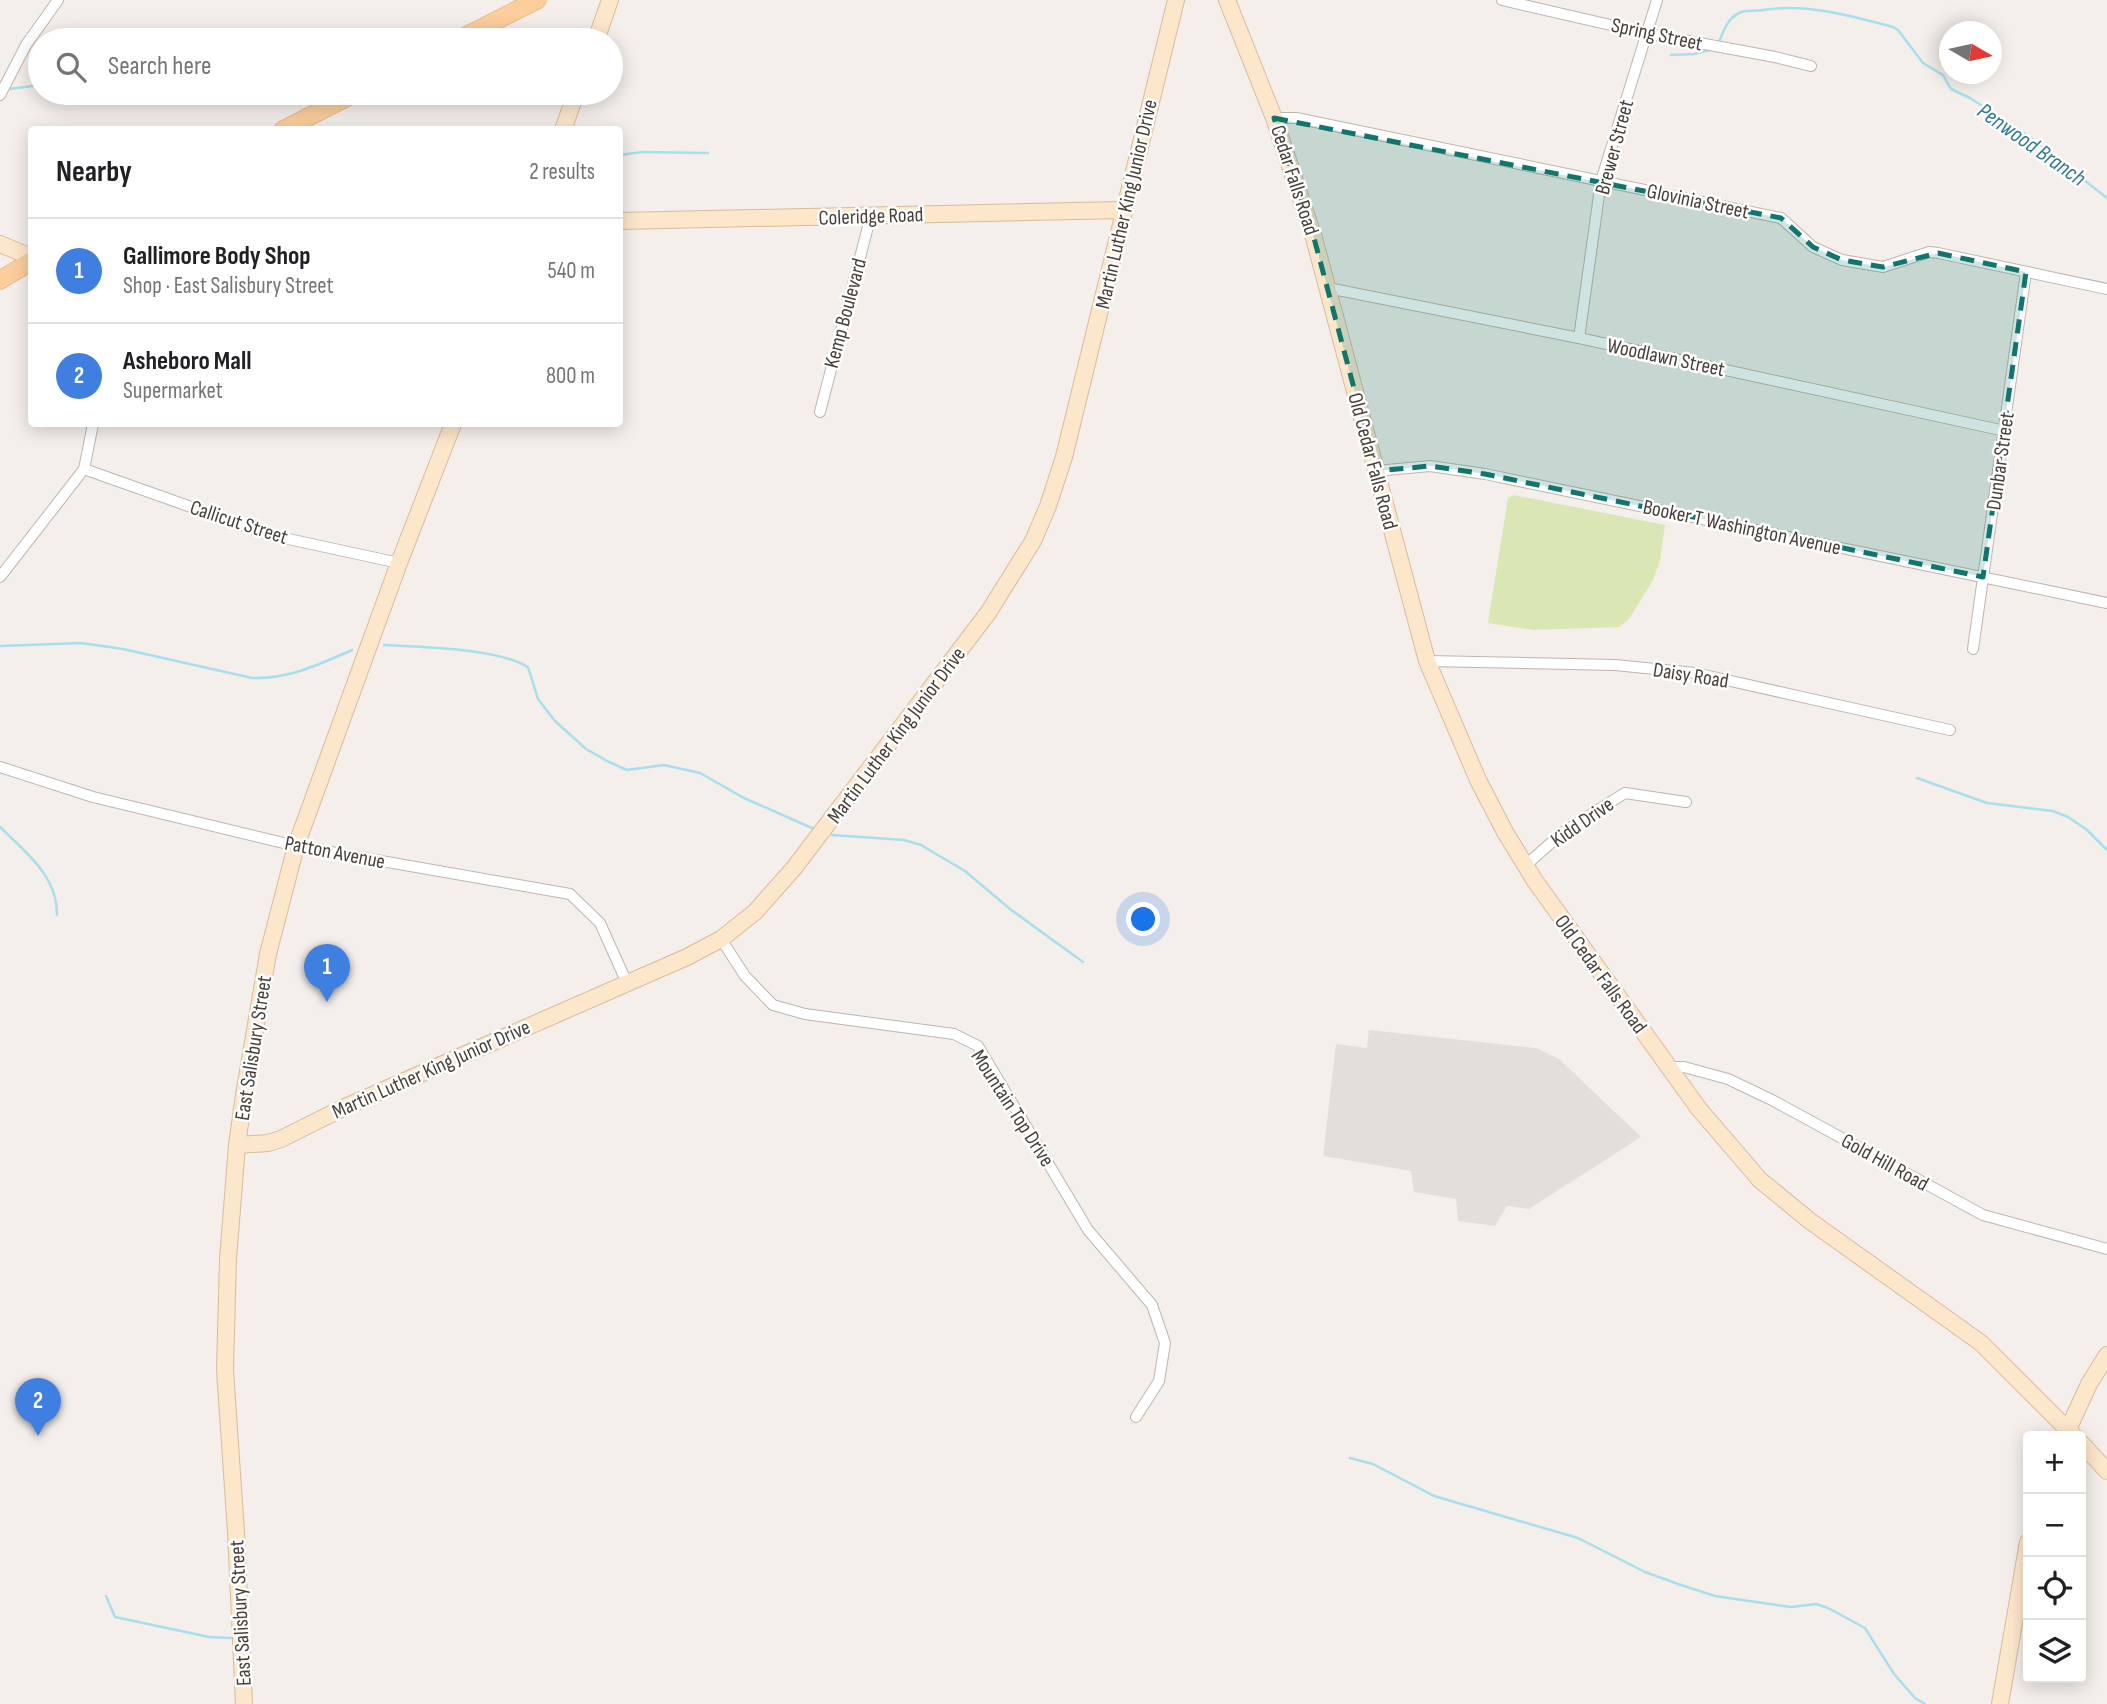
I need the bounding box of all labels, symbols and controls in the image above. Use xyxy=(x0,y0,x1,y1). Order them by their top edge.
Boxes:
street label: Spring Street xyxy=(1609,13,1705,56)
north arrow xyxy=(1939,21,2002,84)
search box xyxy=(28,28,623,105)
icon: search xyxy=(52,48,90,86)
text: Search here xyxy=(108,51,211,82)
street label: Martin Luther King Junior Drive xyxy=(1090,97,1163,311)
street label: Brewer Street xyxy=(1590,97,1639,197)
water label: Penwood Branch xyxy=(1972,97,2091,193)
street label: Cedar Falls Road xyxy=(1265,122,1324,238)
text: Nearby xyxy=(56,154,132,190)
text: 2 results xyxy=(529,158,595,186)
street label: Glovinia Street xyxy=(1645,178,1751,224)
street label: Coleridge Road xyxy=(818,202,924,231)
text: Gallimore Body Shop xyxy=(123,241,311,272)
street label: Kemp Boulevard xyxy=(819,256,872,371)
text: 1 xyxy=(74,257,84,285)
text: 540 m xyxy=(547,257,595,285)
text: Shop · East Salisbury Street xyxy=(123,272,334,300)
street label: Woodlawn Street xyxy=(1605,333,1727,382)
text: Asheboro Mall xyxy=(123,346,252,377)
text: 2 xyxy=(74,362,84,390)
text: 800 m xyxy=(546,362,595,390)
text: Supermarket xyxy=(123,377,223,405)
street label: Old Cedar Falls Road xyxy=(1342,390,1403,532)
street label: Dunbar Street xyxy=(1981,411,2020,512)
street label: Booker T Washington Avenue xyxy=(1641,494,1843,561)
street label: Callicut Street xyxy=(187,495,291,550)
street label: Martin Luther King Junior Drive xyxy=(822,642,971,828)
street label: Daisy Road xyxy=(1651,657,1730,694)
street label: Kidd Drive xyxy=(1546,792,1619,853)
street label: Patton Avenue xyxy=(283,831,387,874)
your location xyxy=(1126,902,1160,936)
street label: Old Cedar Falls Road xyxy=(1549,910,1652,1038)
pin: 1 xyxy=(304,944,350,1002)
street label: East Salisbury Street xyxy=(230,974,277,1122)
street label: Martin Luther King Junior Drive xyxy=(328,1014,534,1124)
street label: Mountain Top Drive xyxy=(966,1045,1060,1171)
street label: Gold Hill Road xyxy=(1837,1128,1933,1197)
pin: 2 xyxy=(15,1378,61,1436)
map controls xyxy=(2023,1431,2086,1683)
button: + xyxy=(2023,1431,2086,1494)
button: − xyxy=(2023,1494,2086,1557)
street label: East Salisbury Street xyxy=(224,1539,257,1687)
button: locate xyxy=(2023,1557,2086,1620)
button: layers xyxy=(2023,1620,2086,1683)

